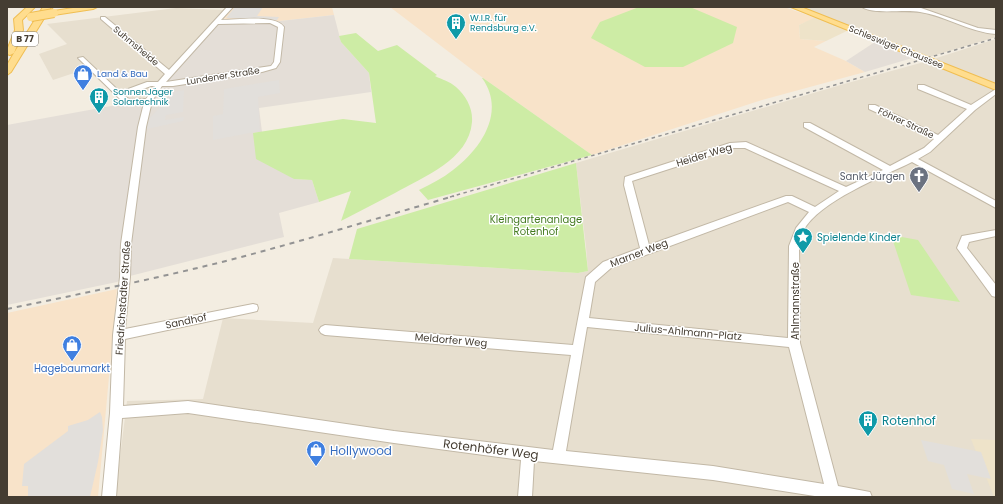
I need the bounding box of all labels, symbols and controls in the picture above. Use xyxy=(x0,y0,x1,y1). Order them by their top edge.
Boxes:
building icon: W.I.R. für Rendsburg e.V. xyxy=(445,12,467,40)
place label: W.I.R. für Rendsburg e.V. xyxy=(470,12,537,34)
street label: Schleswiger Chaussee xyxy=(847,22,946,72)
street label: Suhmsheide xyxy=(111,23,162,69)
road number: B 77 xyxy=(12,32,38,46)
shop icon: Land & Bau xyxy=(72,63,94,91)
street label: Lundener Straße xyxy=(186,64,261,88)
place label: Land & Bau xyxy=(97,68,148,80)
building icon: SonnenJäger Solartechnik xyxy=(88,86,110,114)
place label: SonnenJäger Solartechnik xyxy=(113,86,173,108)
street label: Föhrer Straße xyxy=(876,105,936,141)
street label: Heider Weg xyxy=(674,139,734,171)
church icon: Sankt Jürgen xyxy=(908,165,930,193)
place label: Sankt Jürgen xyxy=(840,169,905,184)
park label: Kleingartenanlage Rotenhof xyxy=(490,212,582,239)
place icon: Spielende Kinder xyxy=(792,226,814,254)
place label: Spielende Kinder xyxy=(817,230,901,245)
street label: Marner Weg xyxy=(608,235,670,271)
street label: Friedrichstädter Straße xyxy=(112,240,134,356)
street label: Ahlmannstraße xyxy=(788,262,803,340)
street label: Sandhof xyxy=(164,309,208,333)
street label: Julius-Ahlmann-Platz xyxy=(634,320,743,344)
street label: Meldorfer Weg xyxy=(414,329,488,351)
shop icon: Hagebaumarkt xyxy=(61,334,83,362)
place label: Hagebaumarkt xyxy=(34,361,110,376)
building icon: Rotenhof xyxy=(857,409,879,437)
place label: Rotenhof xyxy=(882,412,936,429)
street label: Rotenhöfer Weg xyxy=(442,435,540,463)
shop icon: Hollywood xyxy=(305,439,327,467)
place label: Hollywood xyxy=(330,442,392,459)

